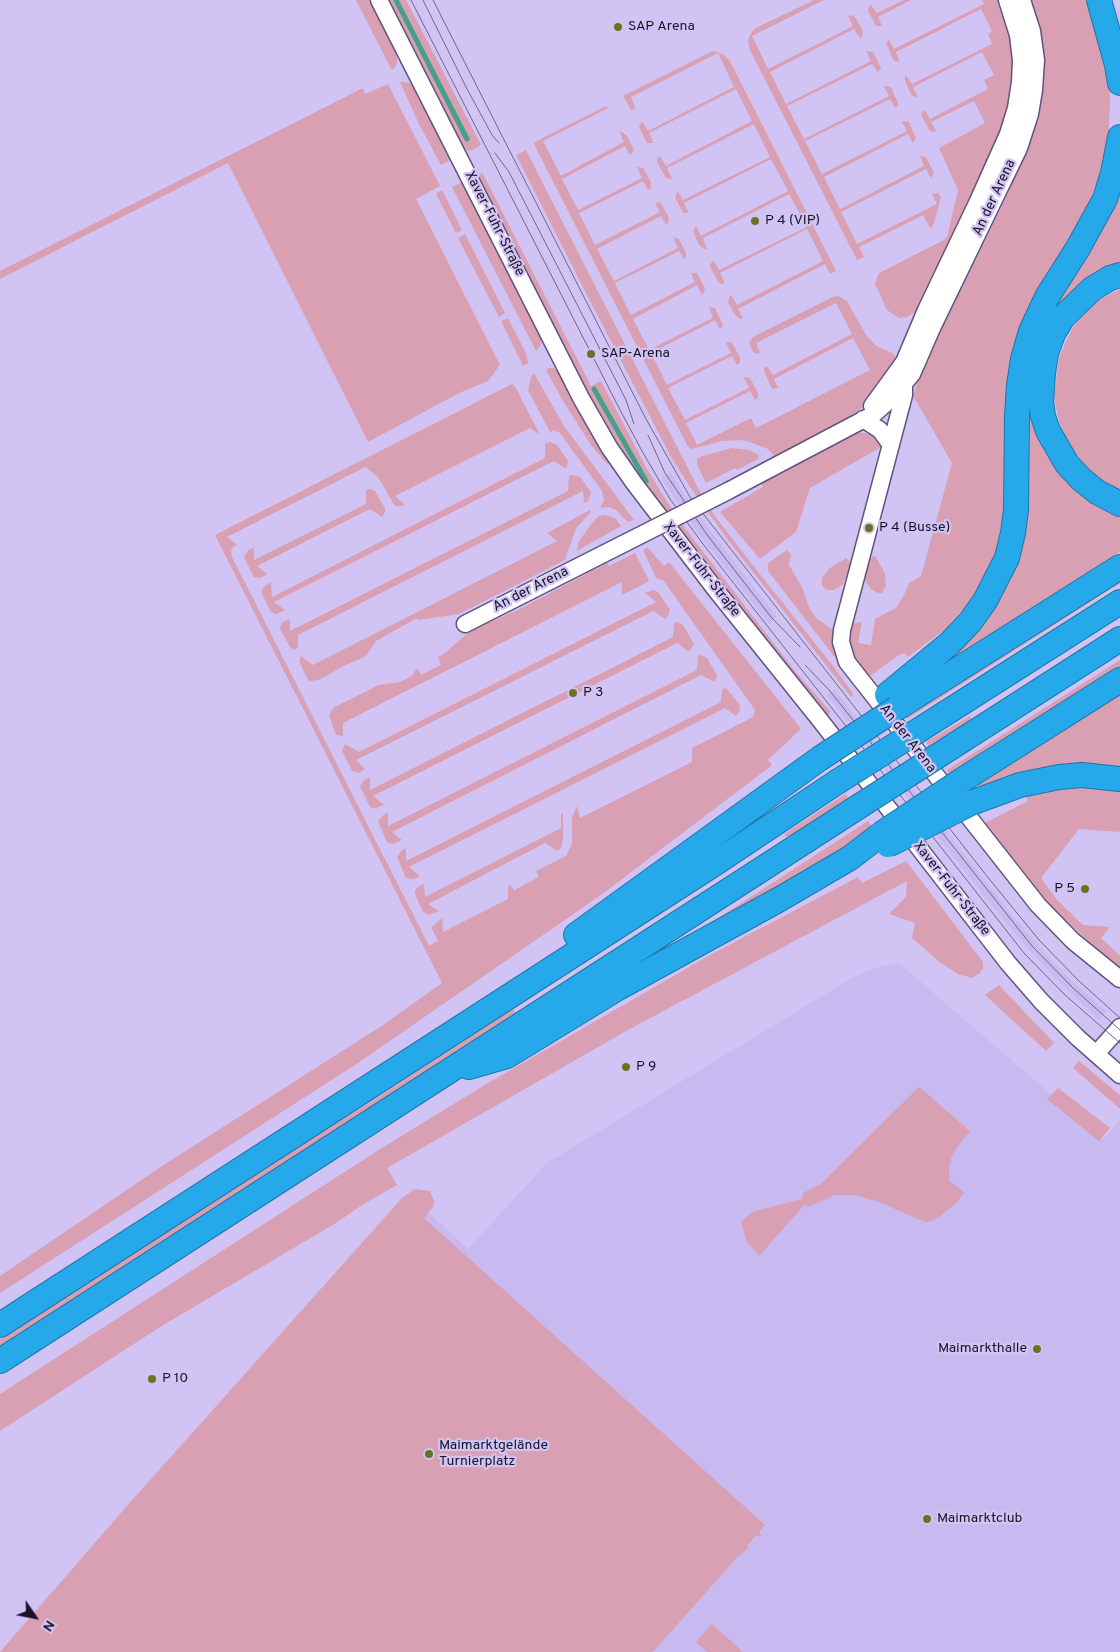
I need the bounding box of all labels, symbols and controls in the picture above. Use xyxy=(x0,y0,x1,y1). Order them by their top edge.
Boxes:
place label: SAP Arena xyxy=(628,19,695,35)
marker: SAP Arena xyxy=(612,21,624,33)
street label: An der Arena xyxy=(970,157,1020,239)
street label: Xaver-Fuhr-Straße xyxy=(460,169,528,279)
place label: P 4 (VIP) xyxy=(765,213,820,229)
marker: P 4 (VIP) xyxy=(749,215,761,227)
place label: SAP-Arena xyxy=(601,346,670,362)
marker: SAP-Arena xyxy=(585,348,597,360)
street label: Xaver-Fuhr-Straße xyxy=(659,519,743,621)
place label: P 4 (Busse) xyxy=(879,520,950,536)
marker: P 4 (Busse) xyxy=(863,522,875,534)
street label: An der Arena xyxy=(490,564,572,616)
place label: P 3 xyxy=(583,685,604,701)
marker: P 3 xyxy=(567,687,579,699)
street label: An der Arena xyxy=(875,701,939,777)
street label: Xaver-Fuhr-Straße xyxy=(909,838,993,940)
place label: P 5 xyxy=(1054,881,1075,897)
marker: P 5 xyxy=(1079,883,1091,895)
place label: P 9 xyxy=(636,1059,656,1075)
marker: P 9 xyxy=(620,1061,632,1073)
place label: Maimarkthalle xyxy=(938,1341,1027,1357)
marker: Maimarkthalle xyxy=(1031,1343,1043,1355)
place label: P 10 xyxy=(162,1371,188,1387)
marker: P 10 xyxy=(146,1373,158,1385)
place label: Maimarktgelände Turnierplatz xyxy=(439,1438,548,1470)
marker: Maimarktgelände Turnierplatz xyxy=(423,1448,435,1460)
place label: Maimarktclub xyxy=(937,1511,1022,1527)
marker: Maimarktclub xyxy=(921,1513,933,1525)
north arrow xyxy=(10,1592,60,1642)
text: N xyxy=(38,1617,58,1634)

